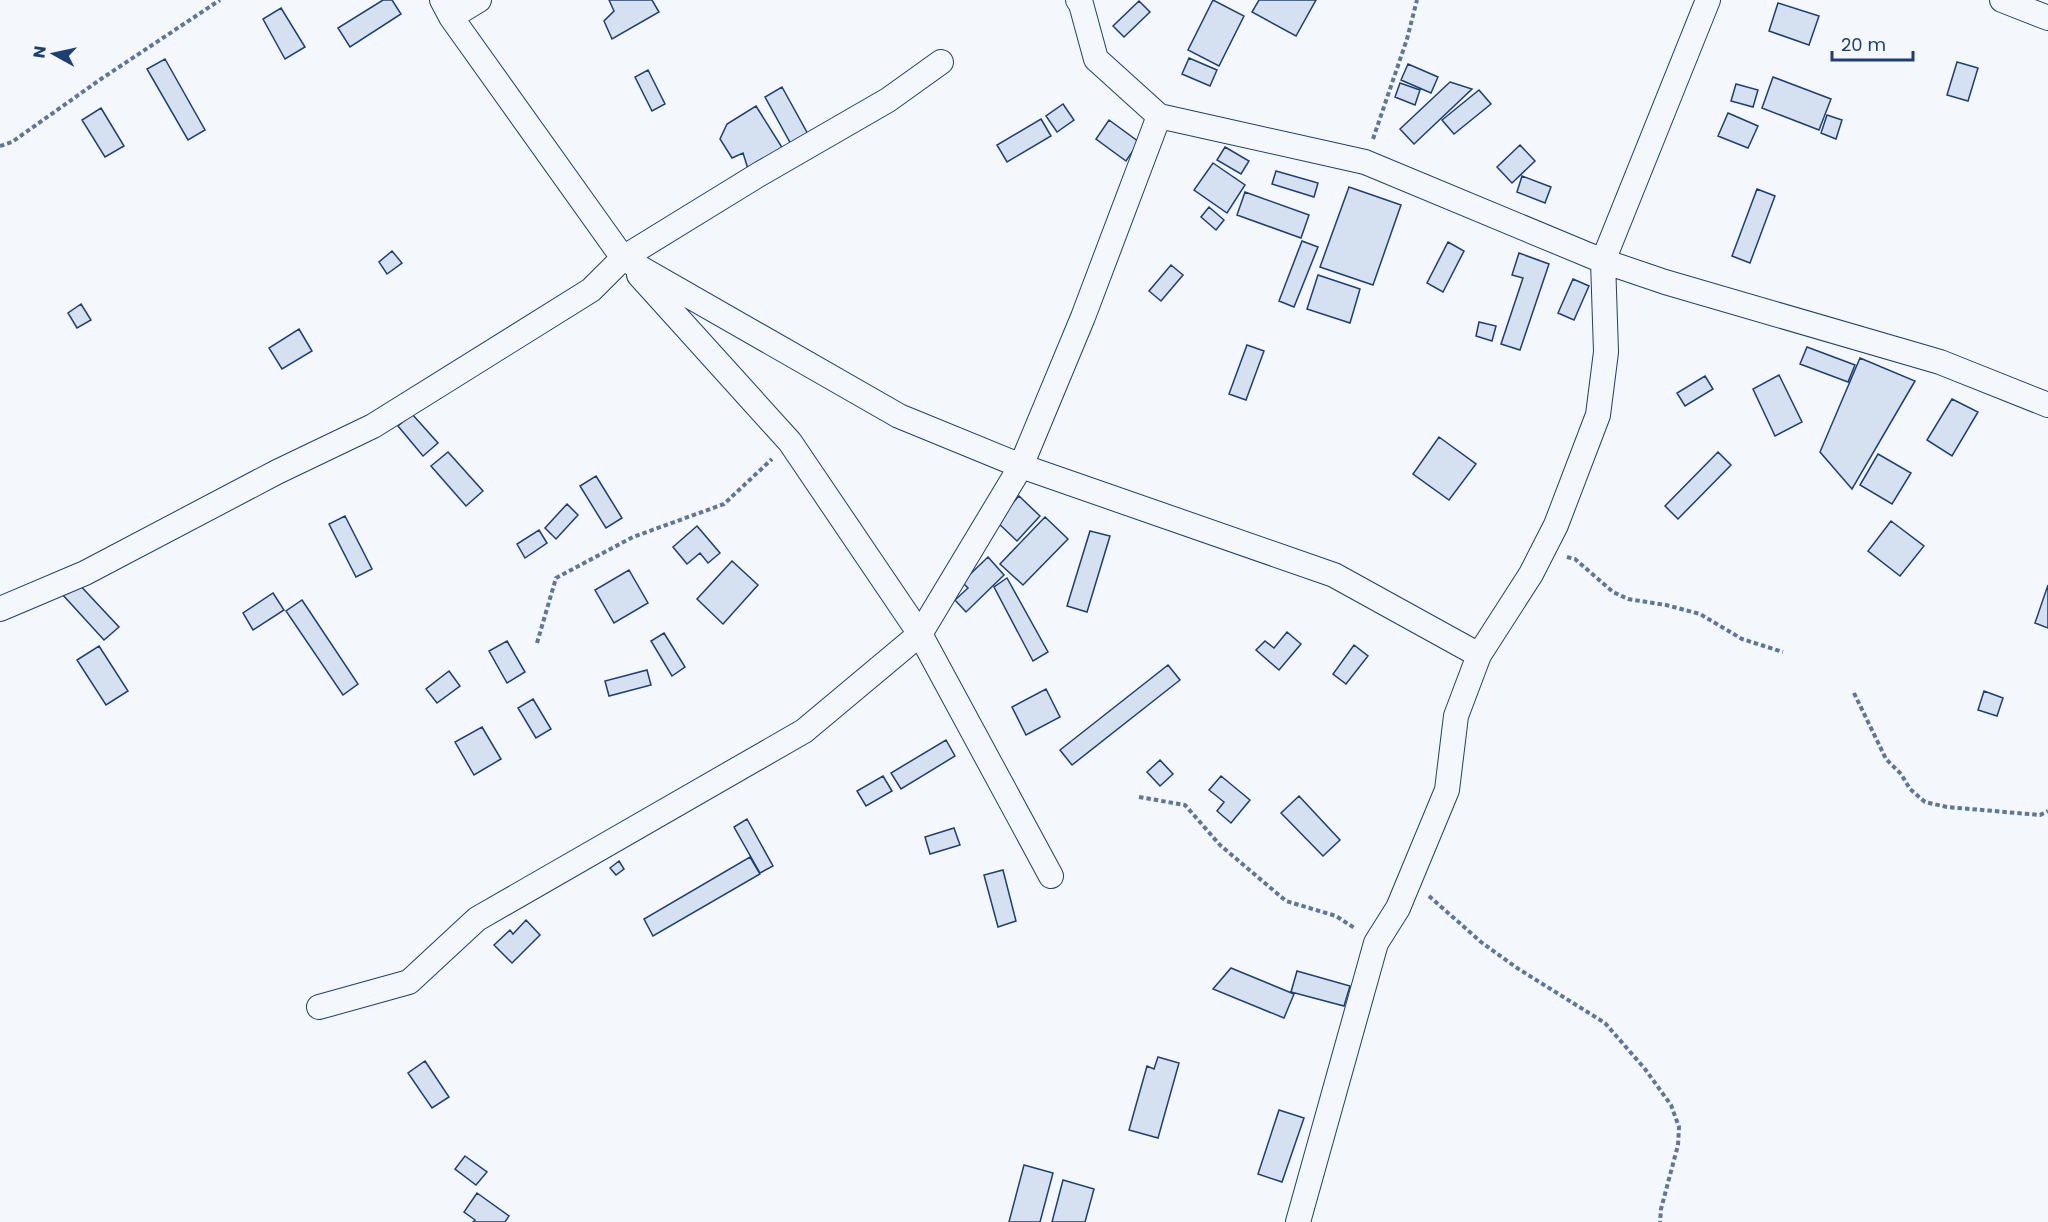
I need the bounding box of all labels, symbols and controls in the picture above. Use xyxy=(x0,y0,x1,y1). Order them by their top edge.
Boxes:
north arrow xyxy=(24,24,84,84)
scale bar xyxy=(1832,24,1913,62)
text: 20 m xyxy=(1841,32,1886,57)
text: N xyxy=(27,44,52,60)

